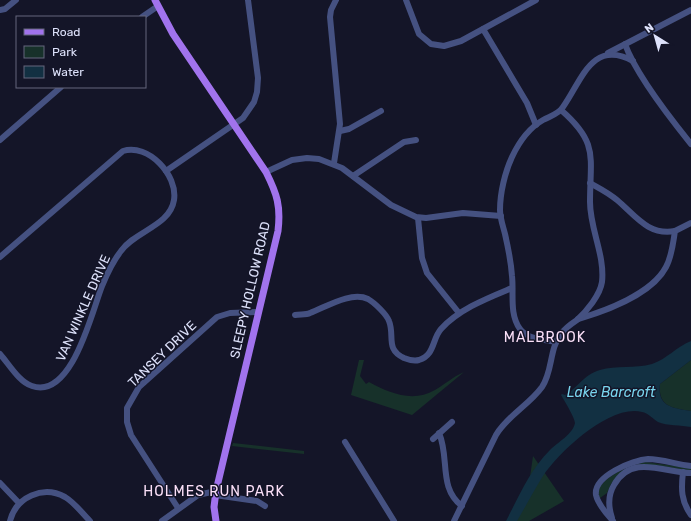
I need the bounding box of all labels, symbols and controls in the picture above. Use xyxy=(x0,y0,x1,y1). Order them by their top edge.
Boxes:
legend xyxy=(16,16,146,88)
north arrow xyxy=(635,16,675,56)
text: N xyxy=(642,21,656,36)
text: Road xyxy=(52,25,80,39)
text: Park xyxy=(52,45,78,59)
text: Water xyxy=(52,65,84,79)
street label: SLEEPY HOLLOW ROAD xyxy=(227,220,273,360)
street label: VAN WINKLE DRIVE xyxy=(53,252,113,364)
street label: TANSEY DRIVE xyxy=(125,318,199,390)
district label: MALBROOK xyxy=(504,329,586,346)
water label: Lake Barcroft xyxy=(567,384,656,401)
district label: HOLMES RUN PARK xyxy=(143,483,285,500)

